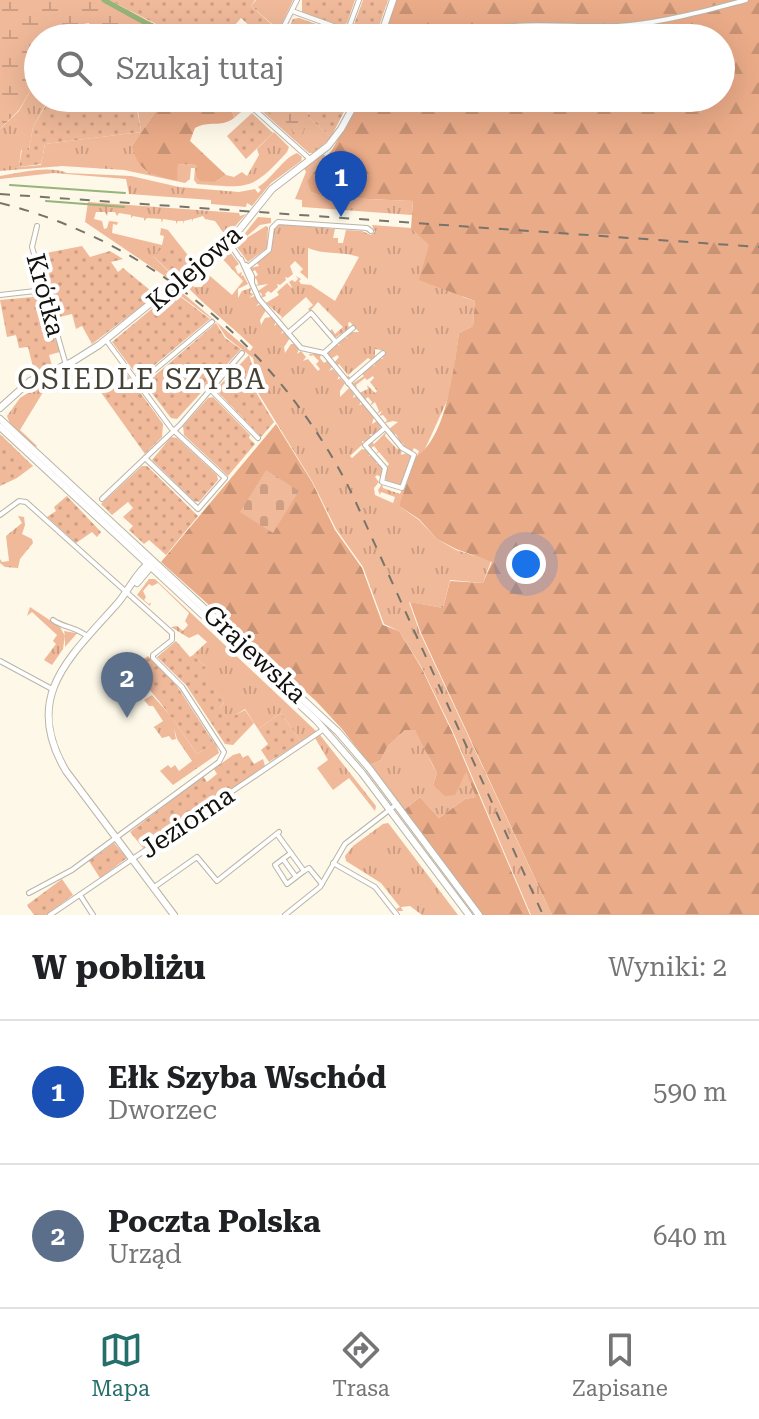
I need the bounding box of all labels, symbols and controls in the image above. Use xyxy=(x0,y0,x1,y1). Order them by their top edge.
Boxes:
search box xyxy=(24,24,735,112)
icon: search xyxy=(52,46,96,90)
text: Szukaj tutaj xyxy=(116,51,284,86)
pin: 1 xyxy=(315,151,367,217)
street label: Kolejowa xyxy=(141,219,247,317)
street label: Krótka xyxy=(21,250,71,340)
district label: OSIEDLE SZYBA xyxy=(17,363,267,396)
your location xyxy=(506,544,546,584)
street label: Grajewska xyxy=(197,599,313,709)
pin: 2 xyxy=(101,652,153,718)
street label: Jeziorna xyxy=(134,780,240,864)
text: W pobliżu xyxy=(32,947,206,987)
text: Wyniki: 2 xyxy=(608,952,727,982)
text: Ełk Szyba Wschód xyxy=(108,1060,386,1095)
text: 1 xyxy=(51,1077,65,1107)
text: 590 m xyxy=(653,1077,727,1107)
text: Dworzec xyxy=(108,1095,217,1125)
text: Poczta Polska xyxy=(108,1204,321,1239)
text: 2 xyxy=(51,1221,65,1251)
text: 640 m xyxy=(653,1221,727,1251)
text: Urząd xyxy=(108,1239,182,1269)
tab: Mapa xyxy=(91,1328,150,1401)
tab: Trasa xyxy=(332,1328,390,1401)
tab: Zapisane xyxy=(572,1328,668,1401)

